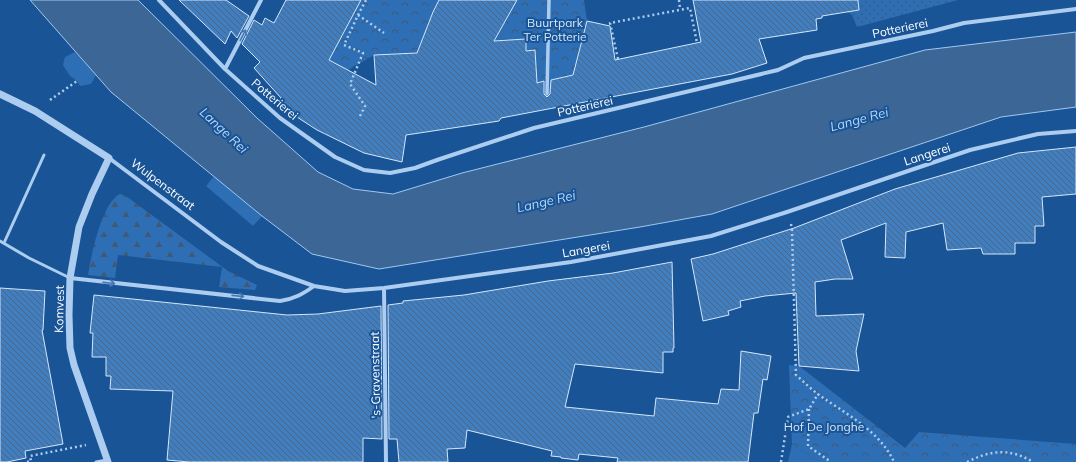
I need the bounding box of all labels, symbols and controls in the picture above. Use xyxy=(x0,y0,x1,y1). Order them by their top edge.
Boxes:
park label: Buurtpark Ter Potterie xyxy=(523,15,587,44)
street label: Potterierei xyxy=(871,15,929,41)
one-way arrow xyxy=(240,29,247,41)
street label: Potterierei xyxy=(249,75,302,123)
street label: Potterierei xyxy=(556,92,614,120)
water label: Lange Rei xyxy=(828,103,891,134)
water label: Lange Rei xyxy=(197,104,252,157)
street label: Langerei xyxy=(902,139,952,169)
street label: Wulpenstraat xyxy=(128,155,198,213)
water label: Lange Rei xyxy=(515,186,578,216)
street label: Langerei xyxy=(561,237,611,261)
one-way arrow xyxy=(102,279,115,286)
street label: Komvest xyxy=(51,285,67,333)
one-way arrow xyxy=(231,293,244,300)
street label: 's-Gravenstraat xyxy=(367,331,383,419)
park label: Hof De Jonghe xyxy=(784,419,864,434)

